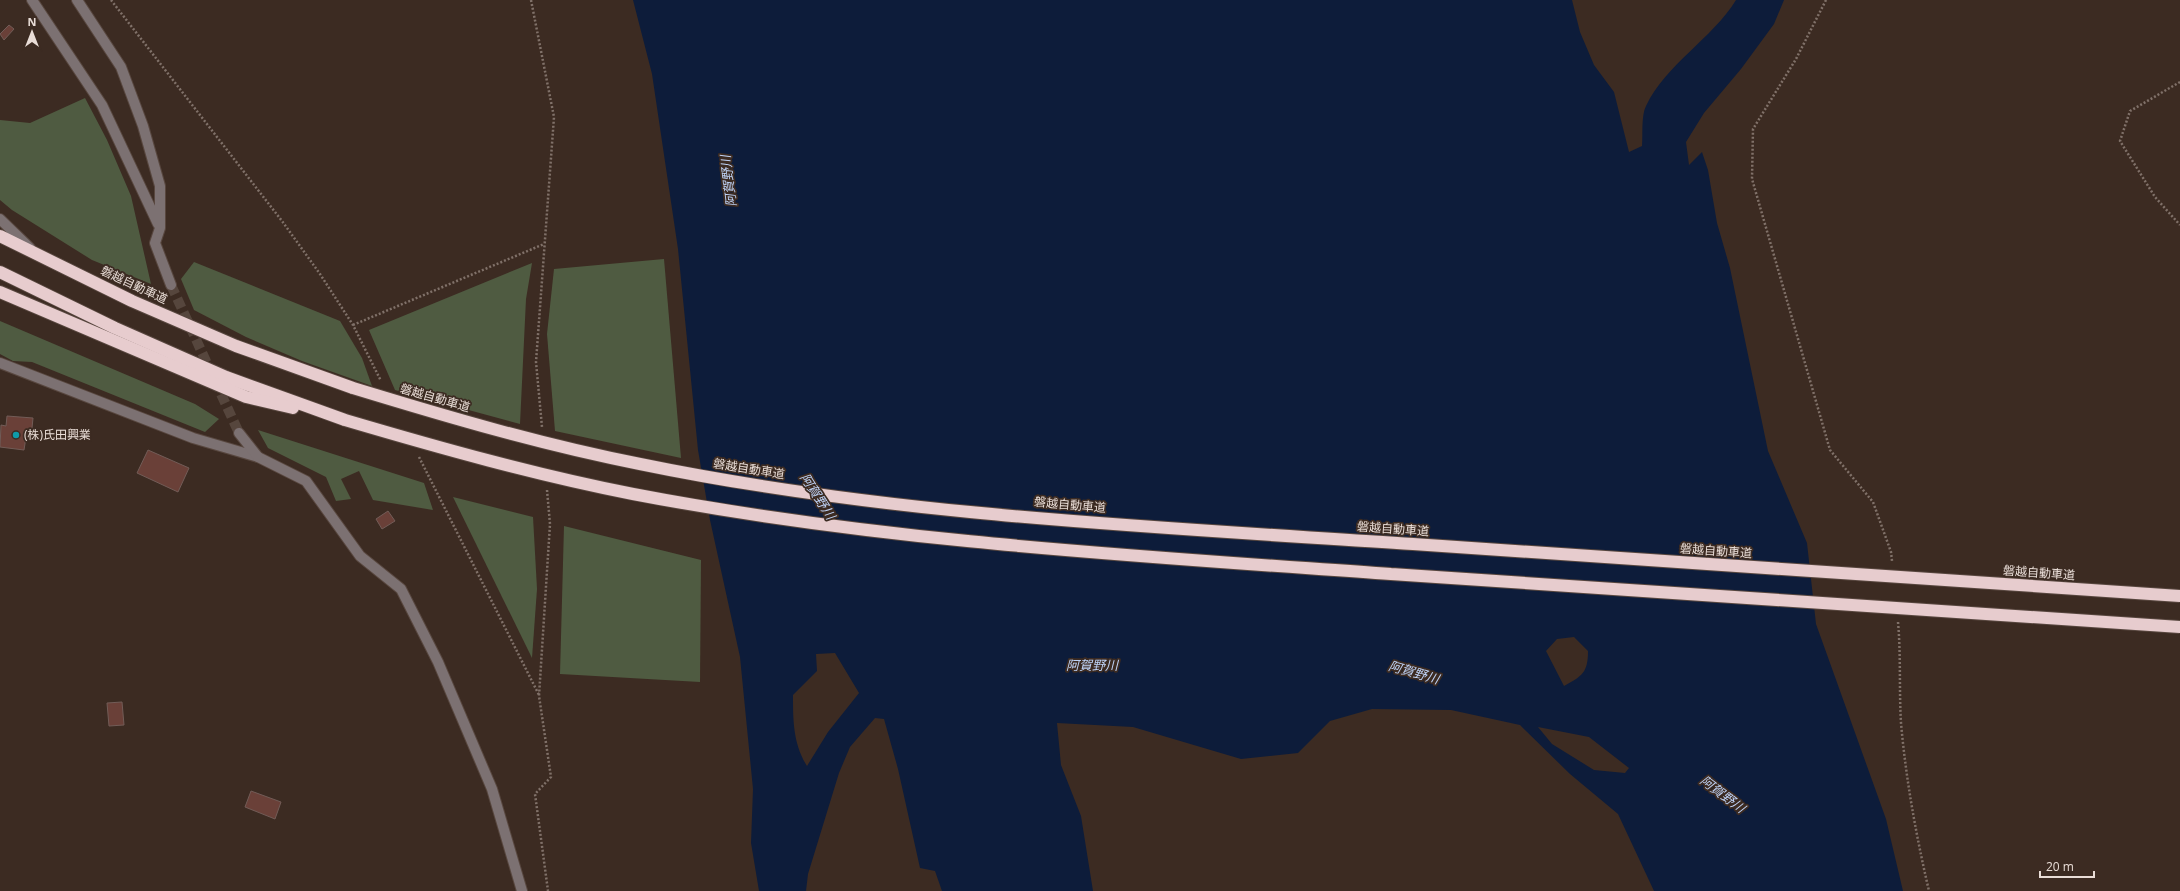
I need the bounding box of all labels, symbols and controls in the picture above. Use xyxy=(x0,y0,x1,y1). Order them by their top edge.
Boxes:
north arrow xyxy=(12,12,52,52)
text: N xyxy=(28,14,36,29)
water label: 阿賀野川 xyxy=(716,152,740,208)
street label: 磐越自動車道 xyxy=(98,262,170,307)
street label: 磐越自動車道 xyxy=(398,379,472,416)
place label: (株)氏田興業 xyxy=(24,426,91,443)
marker: (株)氏田興業 xyxy=(11,430,21,440)
street label: 磐越自動車道 xyxy=(712,454,786,483)
water label: 阿賀野川 xyxy=(796,469,841,524)
street label: 磐越自動車道 xyxy=(1033,493,1107,516)
street label: 磐越自動車道 xyxy=(1357,518,1430,539)
street label: 磐越自動車道 xyxy=(1680,540,1753,561)
street label: 磐越自動車道 xyxy=(2003,562,2076,583)
water label: 阿賀野川 xyxy=(1066,656,1120,674)
water label: 阿賀野川 xyxy=(1387,656,1443,688)
water label: 阿賀野川 xyxy=(1697,771,1751,818)
scale bar xyxy=(2040,853,2094,879)
text: 20 m xyxy=(2046,858,2074,875)

